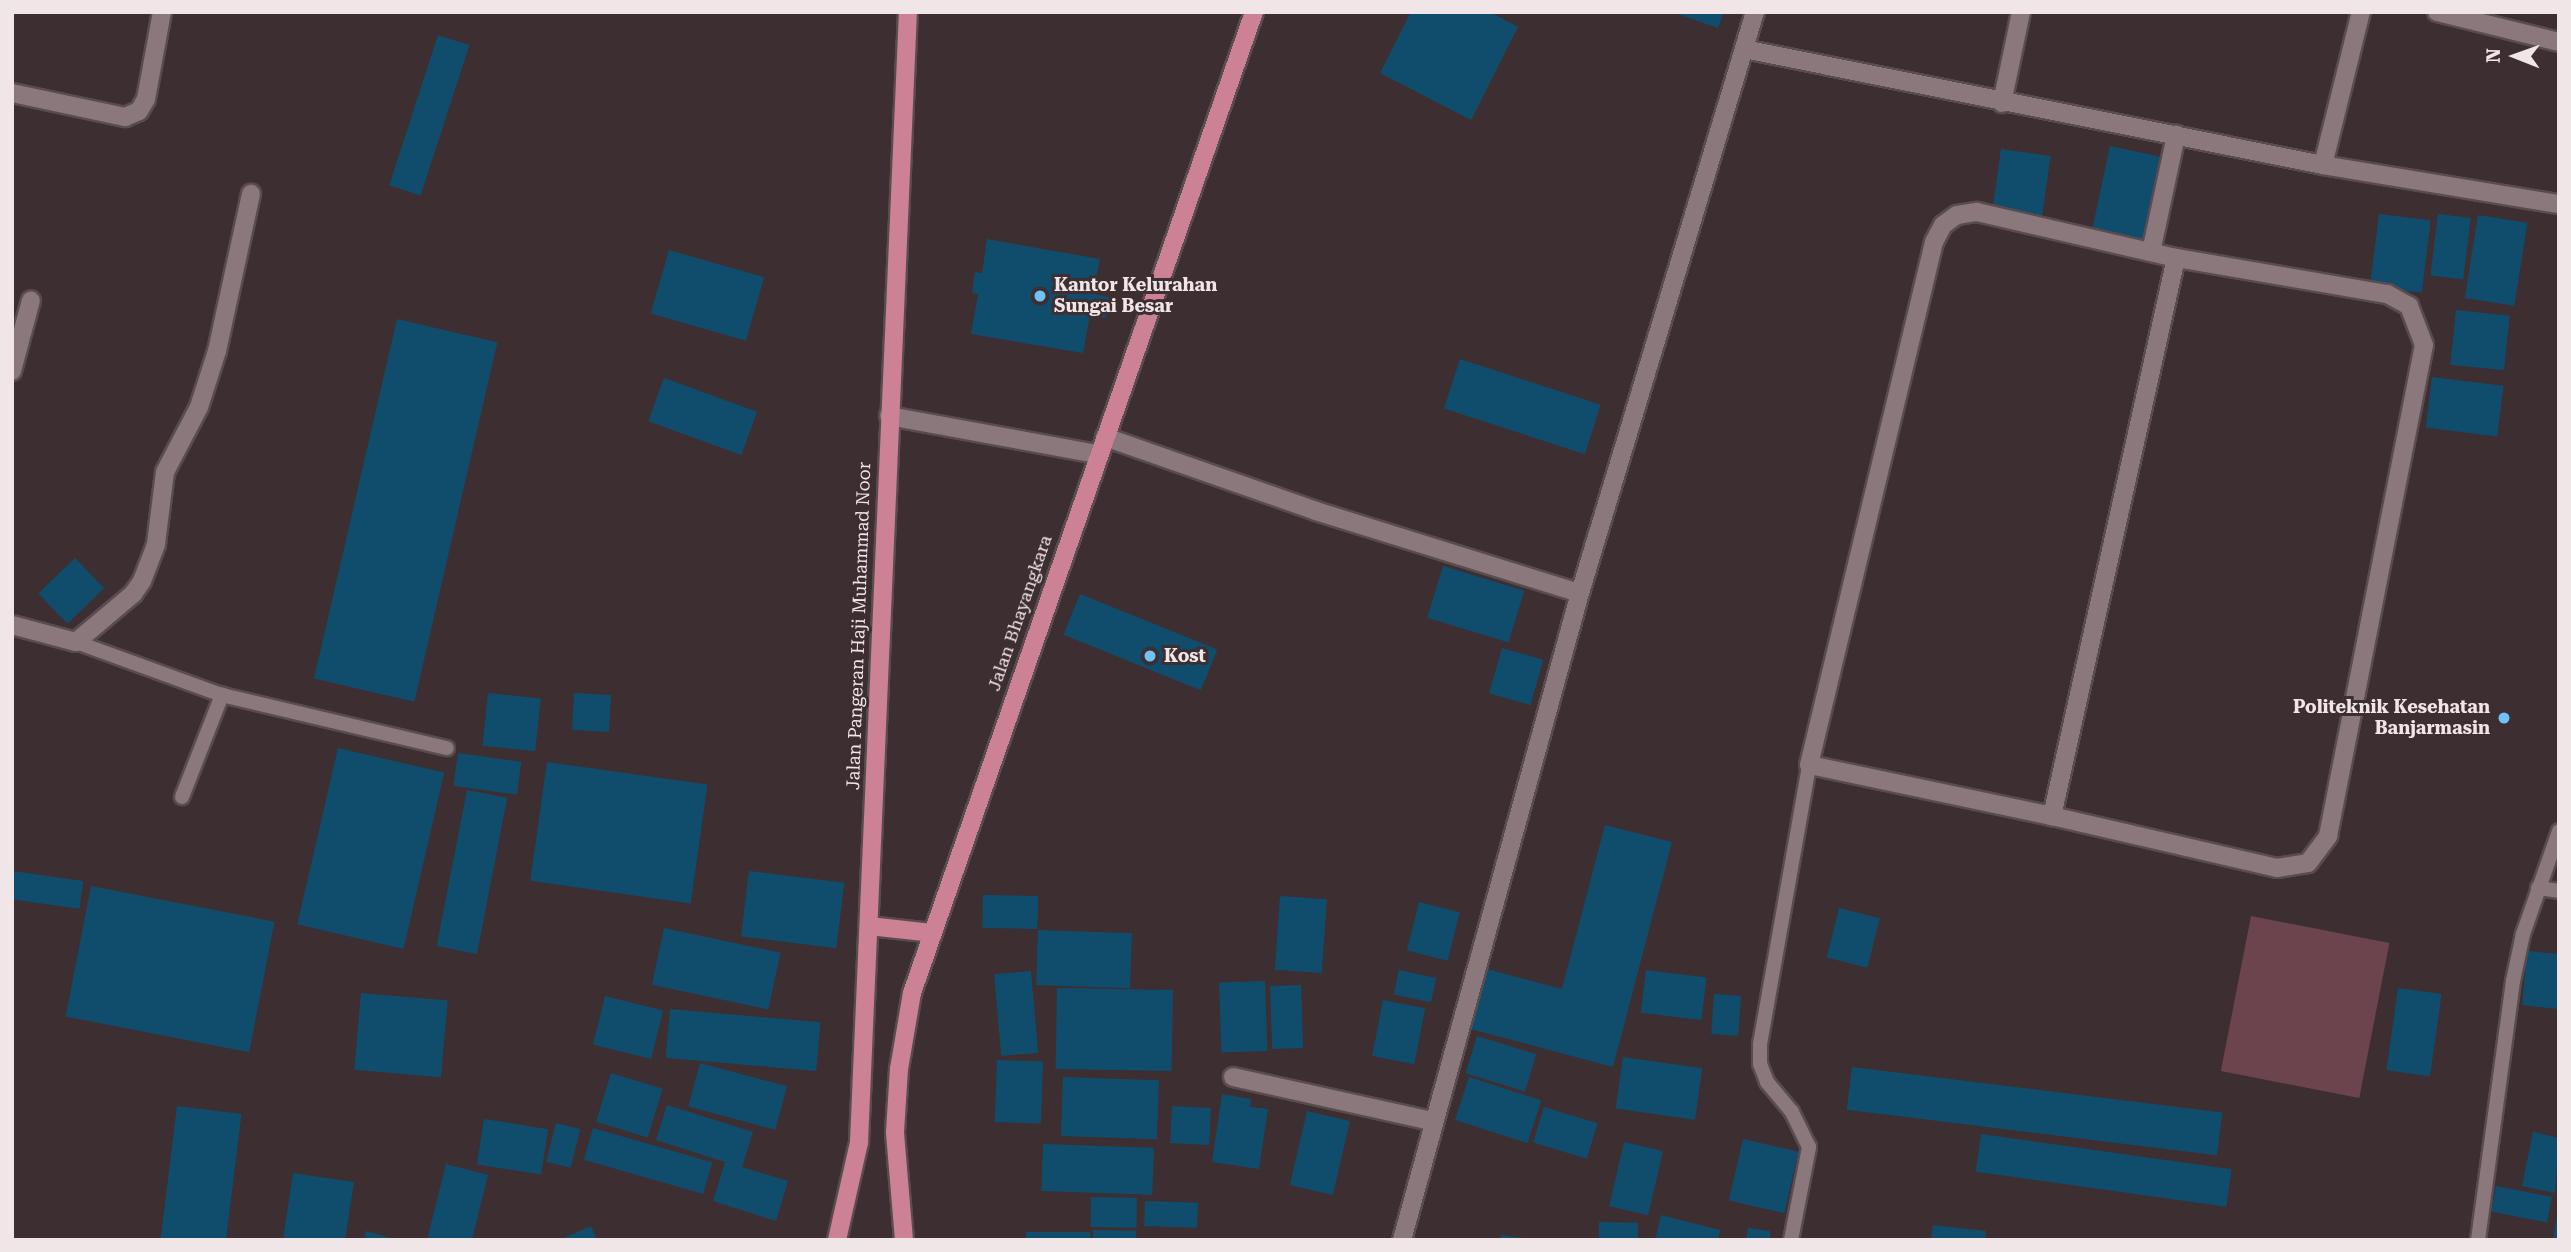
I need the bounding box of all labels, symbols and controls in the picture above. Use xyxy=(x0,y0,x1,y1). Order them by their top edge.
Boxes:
north arrow xyxy=(2480,21,2550,91)
text: N xyxy=(2482,48,2505,63)
place label: Kantor Kelurahan Sungai Besar xyxy=(1054,275,1217,318)
marker: Kantor Kelurahan Sungai Besar xyxy=(1032,288,1048,304)
street label: Jalan Pangeran Haji Muhammad Noor xyxy=(842,462,876,790)
street label: Jalan Bhayangkara xyxy=(983,532,1057,694)
place label: Kost xyxy=(1164,645,1206,667)
marker: Kost xyxy=(1142,648,1158,664)
place label: Politeknik Kesehatan Banjarmasin xyxy=(2293,697,2490,740)
marker: Politeknik Kesehatan Banjarmasin xyxy=(2496,710,2512,726)

